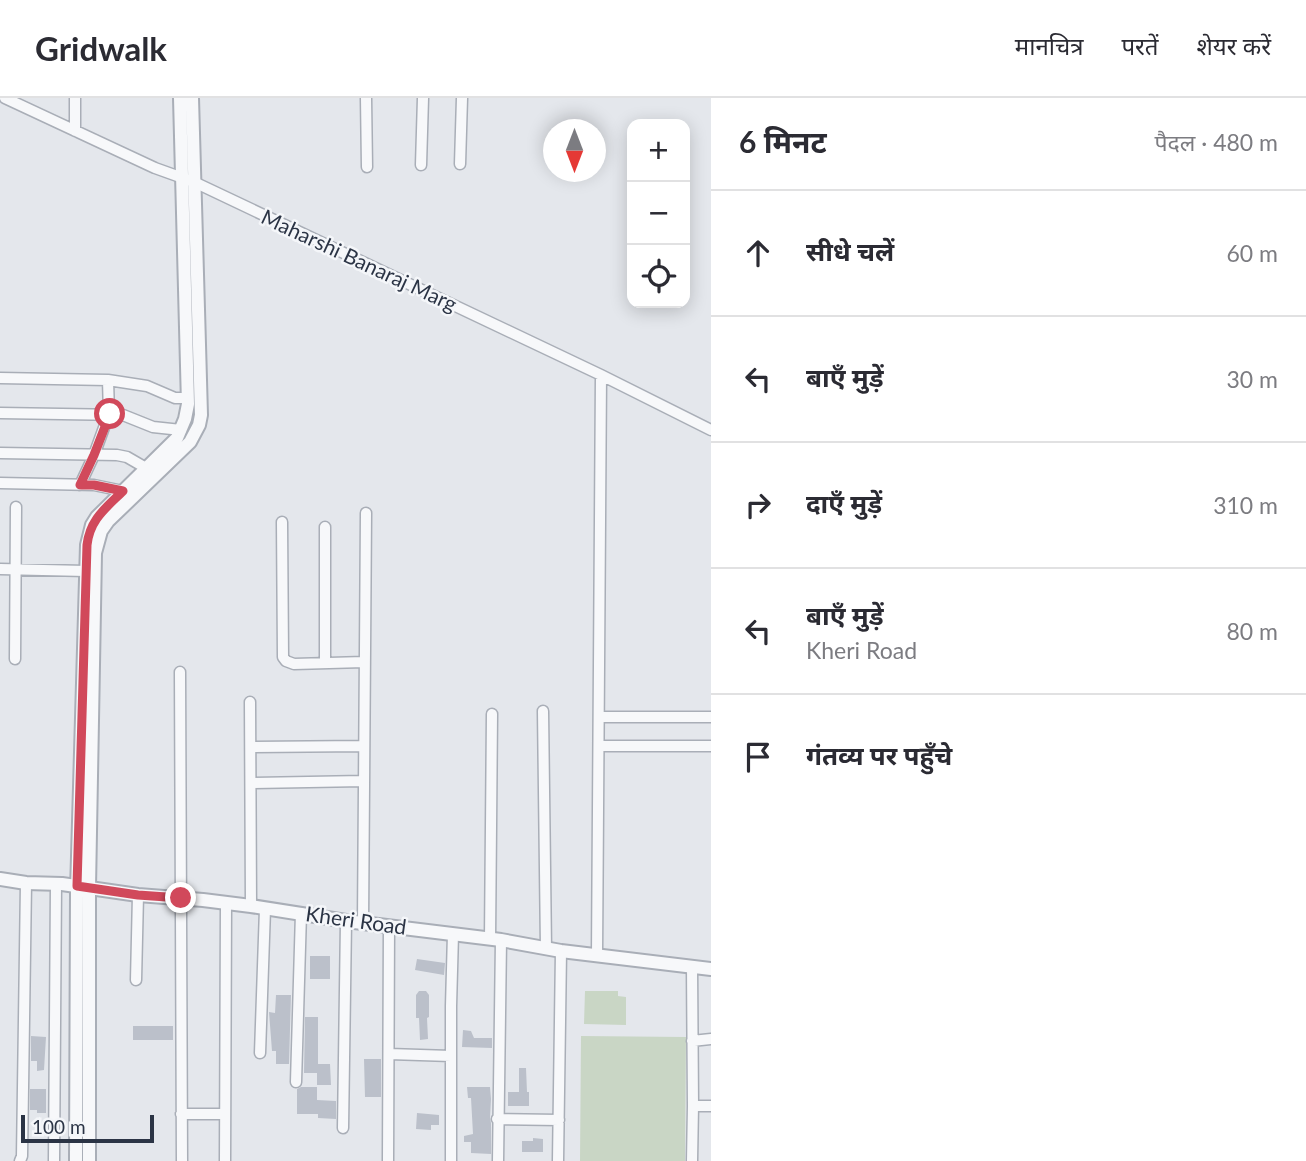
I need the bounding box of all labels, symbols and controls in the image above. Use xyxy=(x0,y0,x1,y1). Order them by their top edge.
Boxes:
text: Gridwalk xyxy=(35,28,167,68)
text: मानचित्र xyxy=(1015,31,1083,60)
text: परतें xyxy=(1121,31,1159,60)
text: शेयर करें xyxy=(1197,31,1271,60)
north arrow xyxy=(543,119,606,182)
map controls xyxy=(627,119,690,308)
button: + xyxy=(627,119,690,182)
text: 6 मिनट xyxy=(739,123,827,159)
text: पैदल · 480 m xyxy=(1155,128,1278,156)
button: − xyxy=(627,182,690,245)
street label: Maharshi Banaraj Marg xyxy=(258,203,461,316)
icon: ahead xyxy=(739,234,777,272)
text: सीधे चलें xyxy=(806,235,894,267)
text: 60 m xyxy=(1227,239,1278,267)
button: locate xyxy=(627,245,690,308)
icon: left xyxy=(739,360,777,398)
text: बाएँ मुड़ें xyxy=(806,361,884,393)
text: 30 m xyxy=(1227,365,1278,393)
route start xyxy=(94,398,125,429)
icon: right xyxy=(739,486,777,524)
text: दाएँ मुड़ें xyxy=(806,487,882,519)
text: 310 m xyxy=(1213,491,1278,519)
text: बाएँ मुड़ें xyxy=(806,599,884,631)
icon: left xyxy=(739,612,777,650)
text: 80 m xyxy=(1227,617,1278,645)
text: Kheri Road xyxy=(806,636,917,664)
icon: arrive xyxy=(739,738,777,776)
text: गंतव्य पर पहुँचे xyxy=(806,739,952,771)
route end xyxy=(165,882,196,913)
street label: Kheri Road xyxy=(304,900,408,939)
scale bar xyxy=(21,1112,154,1144)
text: 100 m xyxy=(32,1115,86,1138)

